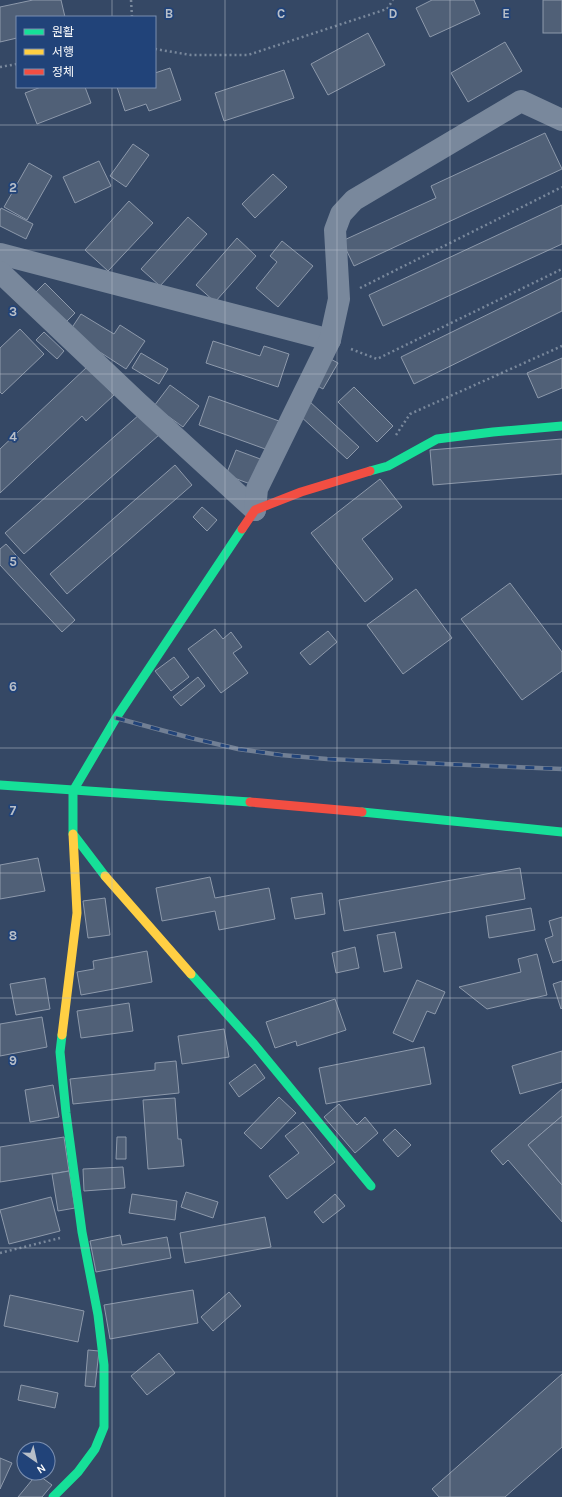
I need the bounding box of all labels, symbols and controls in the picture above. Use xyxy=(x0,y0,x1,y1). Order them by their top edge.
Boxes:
text: B xyxy=(165,6,173,21)
text: C xyxy=(277,6,285,21)
text: D xyxy=(389,6,398,21)
text: E xyxy=(502,6,510,21)
legend xyxy=(16,16,156,88)
text: 원활 xyxy=(52,25,74,39)
text: 서행 xyxy=(52,45,74,59)
text: 정체 xyxy=(52,65,74,79)
text: 2 xyxy=(9,180,17,195)
text: 3 xyxy=(9,304,17,319)
text: 4 xyxy=(9,429,17,444)
text: 5 xyxy=(9,554,17,569)
text: 6 xyxy=(9,679,17,694)
text: 7 xyxy=(10,803,17,818)
text: 8 xyxy=(9,928,17,943)
text: 9 xyxy=(9,1053,17,1068)
north arrow xyxy=(16,1441,56,1481)
text: N xyxy=(34,1461,48,1476)

